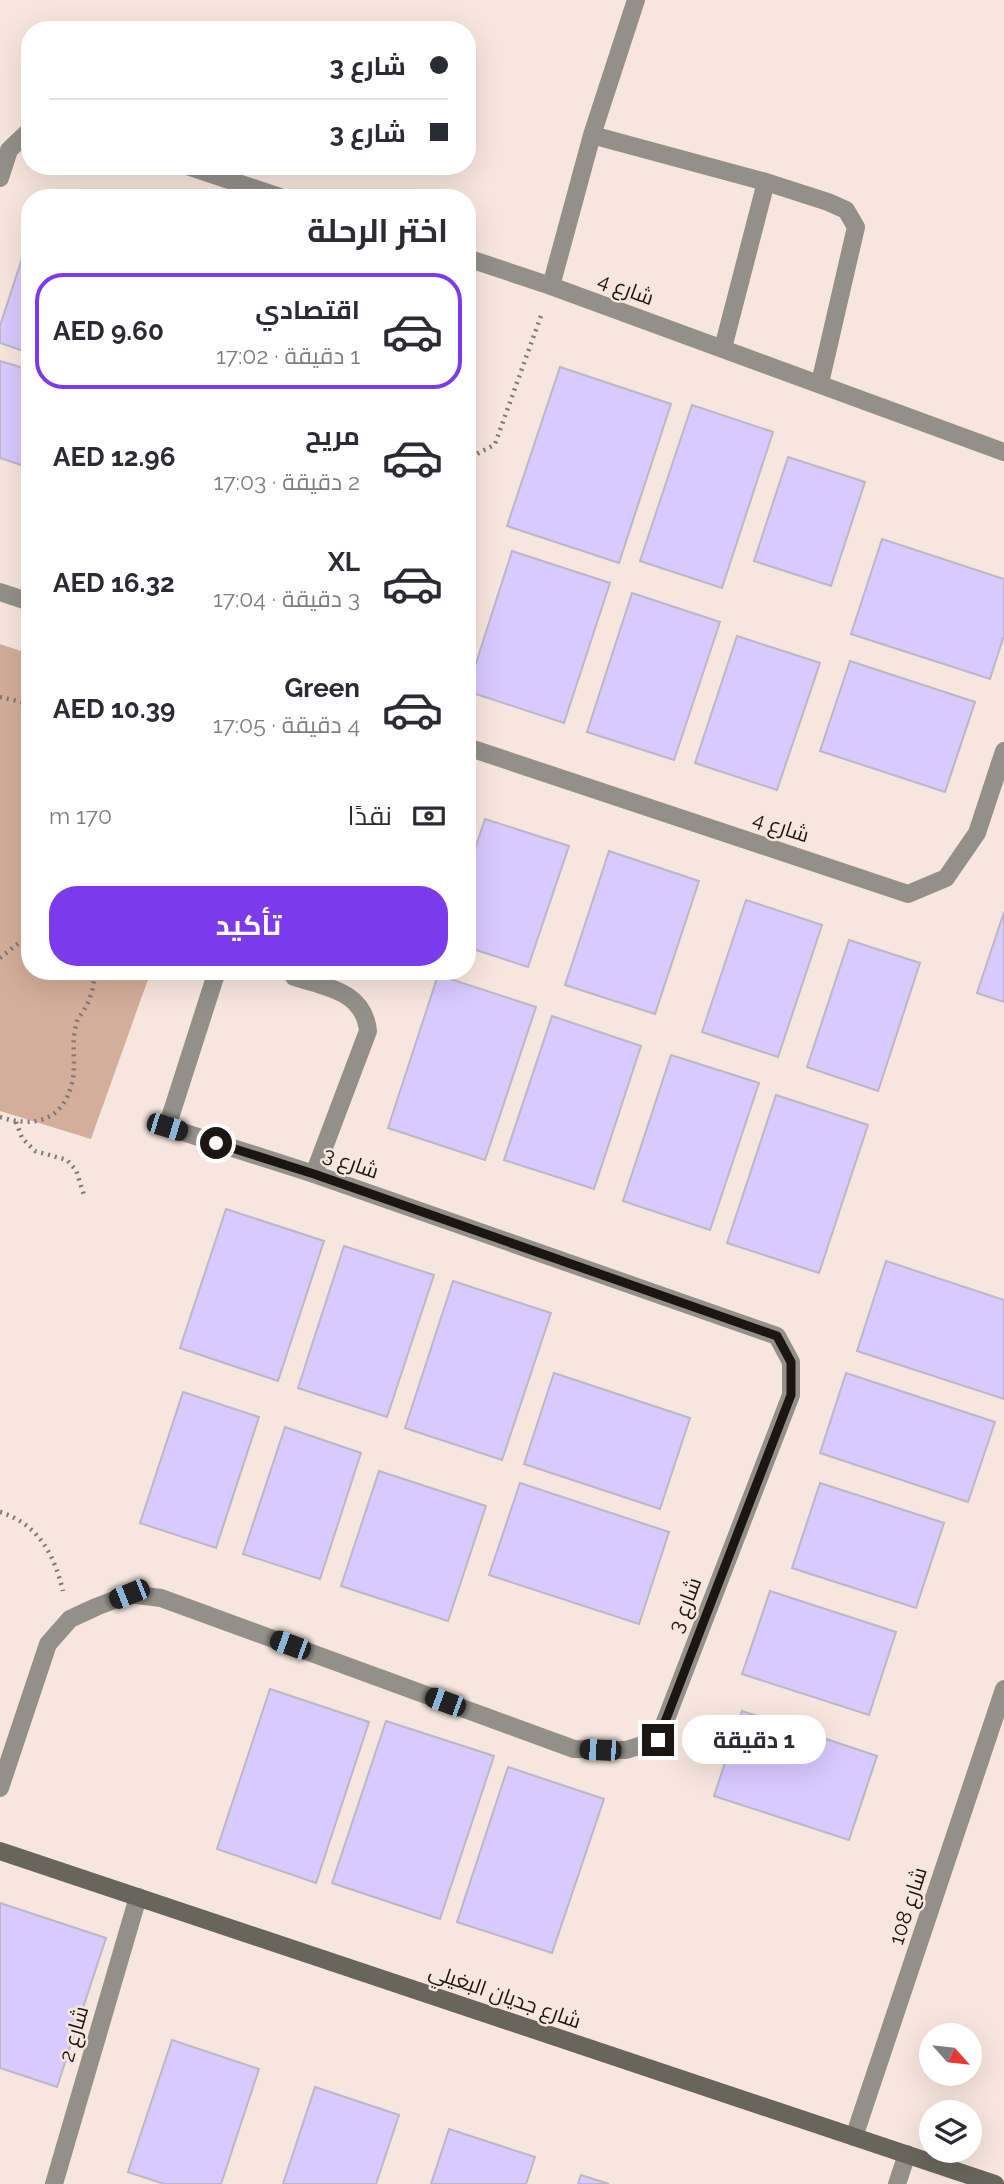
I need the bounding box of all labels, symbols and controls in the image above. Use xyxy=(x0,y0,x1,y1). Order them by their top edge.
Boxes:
text: شارع 3 xyxy=(330,51,406,81)
text: شارع 3 xyxy=(330,118,406,148)
text: اختر الرحلة xyxy=(307,212,448,249)
street label: شارع 4 xyxy=(594,267,657,312)
text: اقتصادي xyxy=(255,295,360,325)
icon: car xyxy=(381,300,444,363)
text: AED 9.60 xyxy=(53,316,164,346)
text: 1 دقيقة · 17:02 xyxy=(216,342,360,369)
text: مريح xyxy=(305,421,360,451)
icon: car xyxy=(381,426,444,489)
text: AED 12.96 xyxy=(53,442,175,472)
text: 2 دقيقة · 17:03 xyxy=(214,468,360,495)
text: XL xyxy=(328,547,360,577)
icon: car xyxy=(381,552,444,615)
text: AED 16.32 xyxy=(53,568,175,598)
text: 3 دقيقة · 17:04 xyxy=(213,585,360,612)
text: Green xyxy=(284,673,360,703)
icon: car xyxy=(381,678,444,741)
text: AED 10.39 xyxy=(53,694,175,724)
text: 4 دقيقة · 17:05 xyxy=(213,711,360,738)
icon: cash xyxy=(410,797,448,835)
text: نقدًا xyxy=(348,801,392,831)
text: 170 m xyxy=(49,802,112,829)
street label: شارع 4 xyxy=(749,806,812,849)
button: تأكيد xyxy=(49,886,448,966)
car xyxy=(144,1111,191,1143)
route start xyxy=(200,1127,232,1159)
street label: شارع 3 xyxy=(319,1141,382,1186)
street label: شارع 3 xyxy=(663,1574,708,1637)
car xyxy=(106,1576,153,1612)
car xyxy=(267,1628,314,1662)
car xyxy=(422,1685,469,1719)
callout: 1 دقيقة xyxy=(682,1716,826,1764)
route end xyxy=(642,1724,674,1756)
text: 1 دقيقة xyxy=(713,1726,795,1753)
car xyxy=(579,1739,622,1761)
street label: شارع 108 xyxy=(883,1864,934,1949)
street label: شارع جديان البغيلي xyxy=(424,1958,585,2037)
street label: شارع 2 xyxy=(54,2003,95,2065)
north arrow xyxy=(919,2023,982,2086)
map controls xyxy=(919,2023,982,2163)
button: layers xyxy=(919,2100,982,2163)

